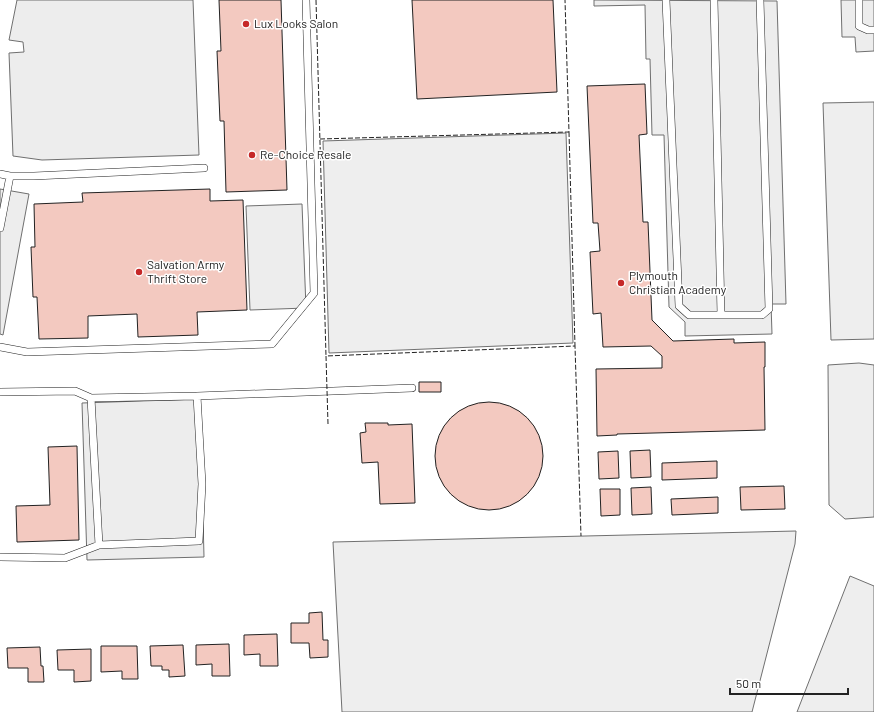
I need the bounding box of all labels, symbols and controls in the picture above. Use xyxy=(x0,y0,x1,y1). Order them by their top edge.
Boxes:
place label: Lux Looks Salon xyxy=(254,16,338,30)
marker: Lux Looks Salon xyxy=(241,19,251,29)
place label: Re-Choice Resale xyxy=(260,147,351,161)
marker: Re-Choice Resale xyxy=(247,150,257,160)
place label: Salvation Army Thrift Store xyxy=(147,257,225,285)
marker: Salvation Army Thrift Store xyxy=(134,267,144,277)
place label: Plymouth Christian Academy xyxy=(629,268,727,296)
marker: Plymouth Christian Academy xyxy=(616,278,626,288)
scale bar xyxy=(730,670,848,696)
text: 50 m xyxy=(736,676,761,690)

